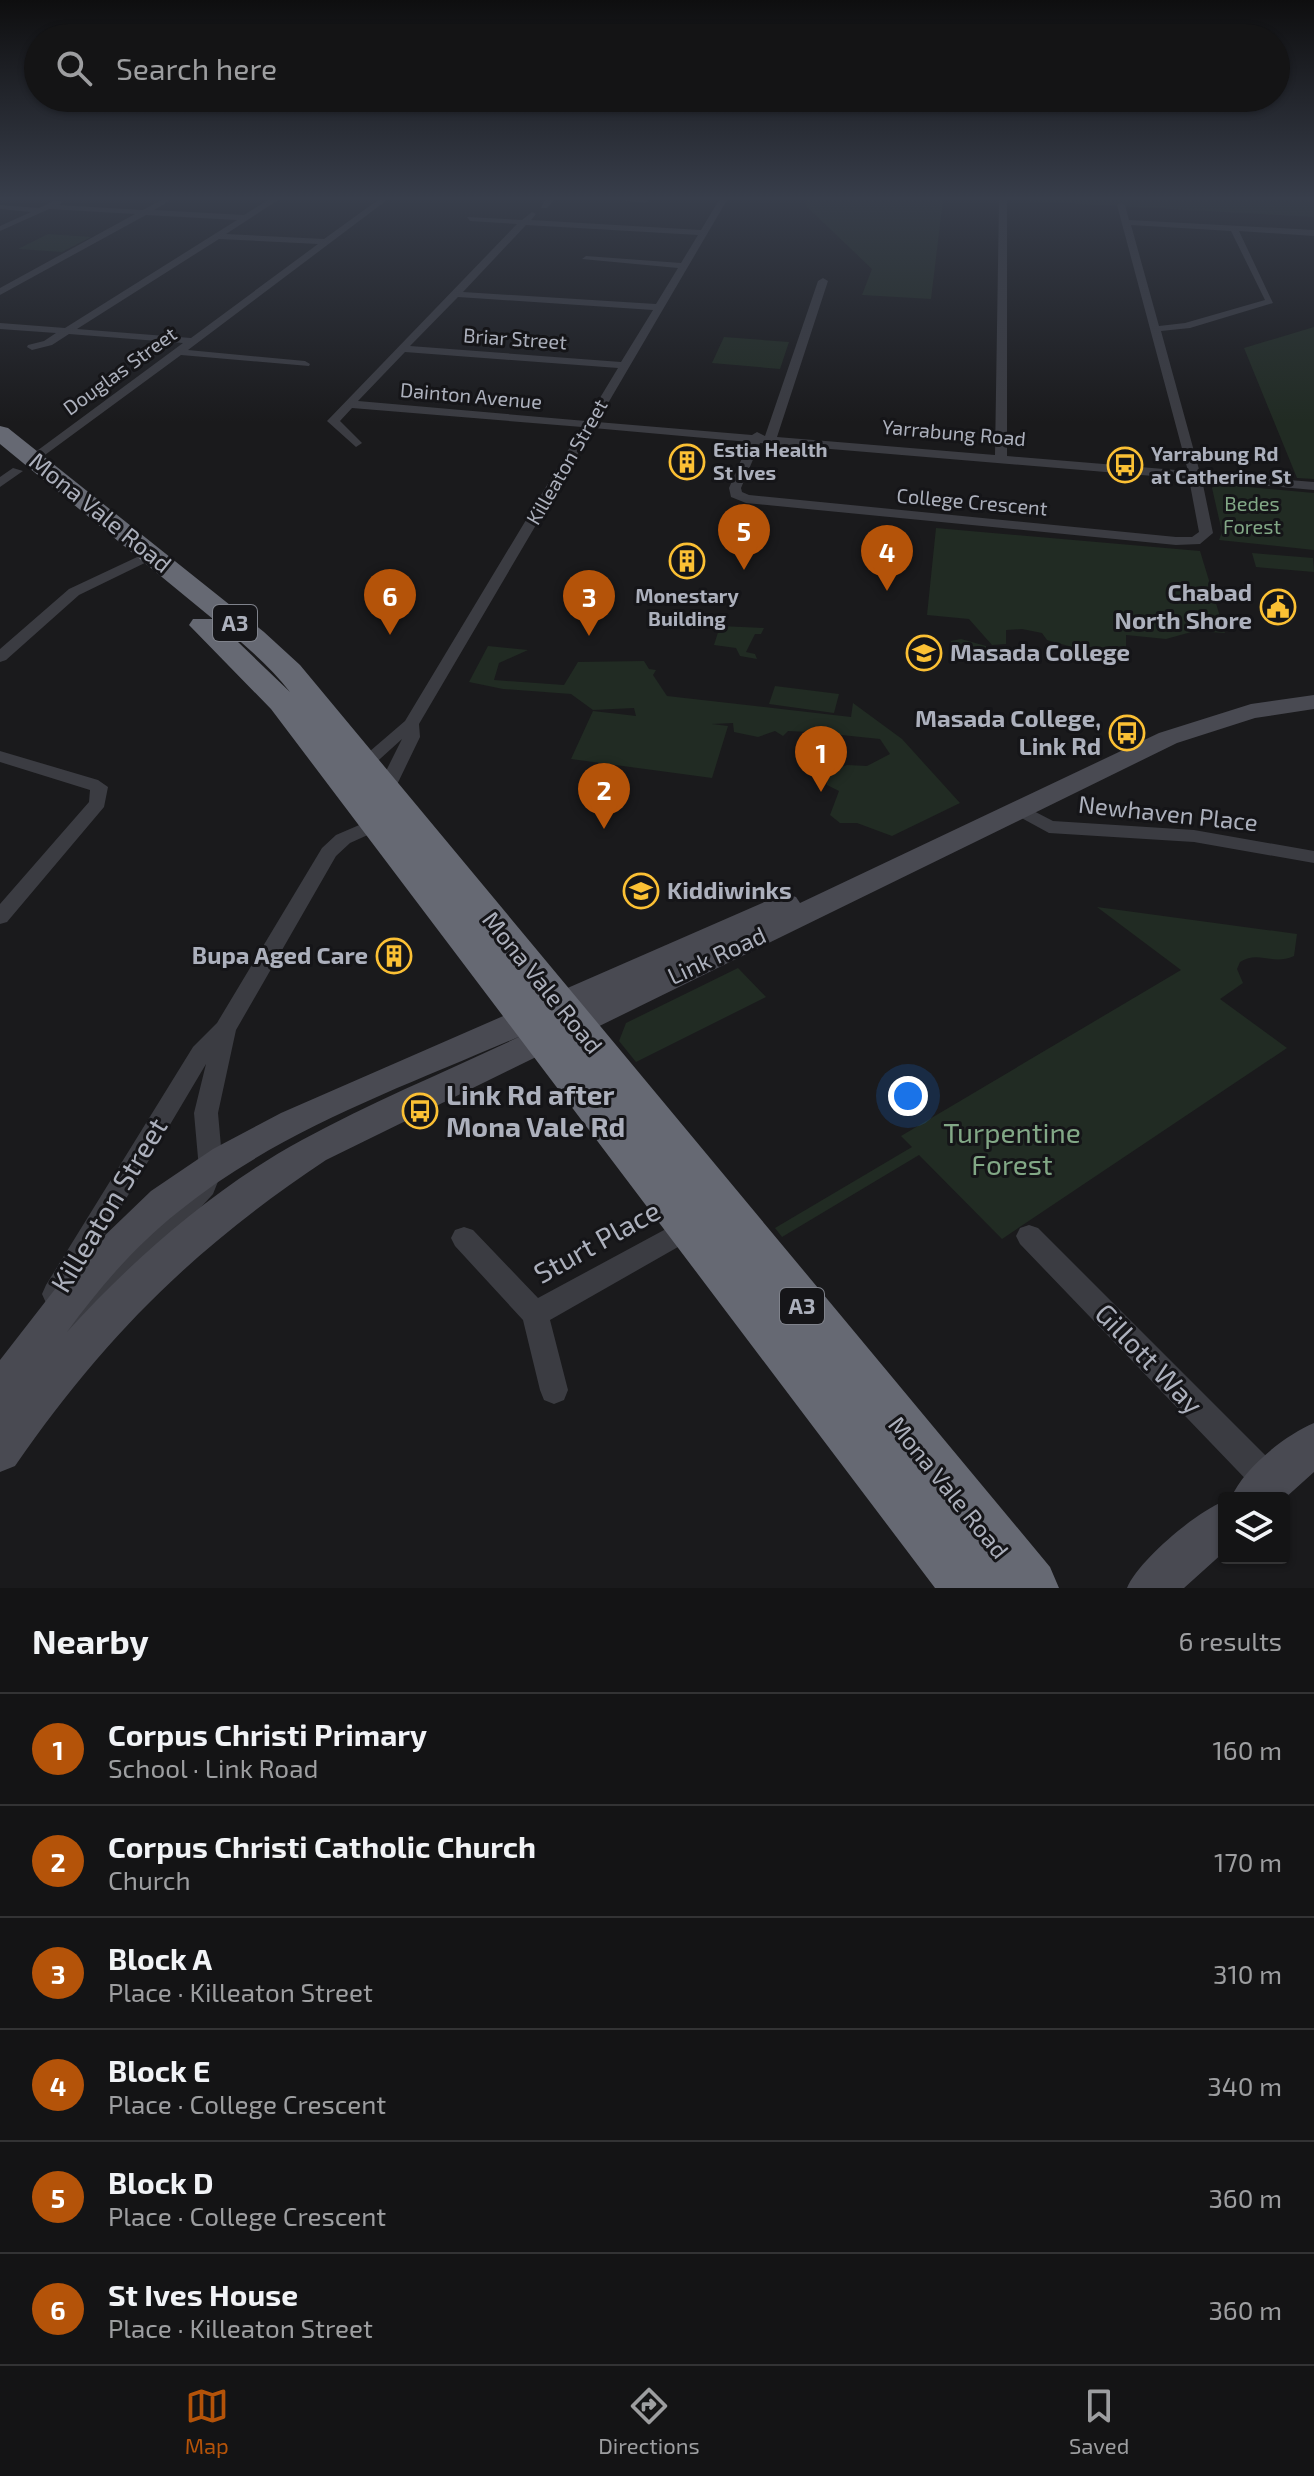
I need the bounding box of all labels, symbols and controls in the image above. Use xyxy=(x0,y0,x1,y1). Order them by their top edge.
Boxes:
search box xyxy=(24,24,1290,112)
icon: search xyxy=(52,46,96,90)
text: Search here xyxy=(116,50,277,86)
street label: Douglas Street xyxy=(58,321,181,419)
street label: Briar Street xyxy=(462,322,568,354)
street label: Dainton Avenue xyxy=(399,377,543,413)
street label: Killeaton Street xyxy=(520,394,612,529)
street label: Yarrabung Road xyxy=(881,414,1027,450)
place label: Estia Health St Ives xyxy=(713,437,828,484)
place label: Yarrabung Rd at Catherine St xyxy=(1151,441,1291,488)
building icon: Estia Health St Ives xyxy=(668,443,706,481)
street label: Mona Vale Road xyxy=(24,446,178,578)
bus stop icon: Yarrabung Rd at Catherine St xyxy=(1106,446,1144,484)
street label: College Crescent xyxy=(896,482,1049,520)
park label: Bedes Forest xyxy=(1223,491,1281,538)
pin: 5 xyxy=(718,504,770,570)
pin: 4 xyxy=(861,525,913,591)
building icon: Monestary Building xyxy=(668,542,706,580)
pin: 6 xyxy=(364,569,416,635)
pin: 3 xyxy=(563,570,615,636)
place label: Chabad North Shore xyxy=(1115,577,1252,634)
place label: Monestary Building xyxy=(635,583,739,630)
public building icon: Chabad North Shore xyxy=(1259,588,1297,626)
road number: A3 xyxy=(213,605,257,641)
school or university icon: Masada College xyxy=(905,634,943,672)
place label: Masada College xyxy=(950,637,1130,666)
place label: Masada College, Link Rd xyxy=(915,703,1101,760)
bus stop icon: Masada College, Link Rd xyxy=(1108,714,1146,752)
pin: 1 xyxy=(795,726,847,792)
pin: 2 xyxy=(578,763,630,829)
street label: Newhaven Place xyxy=(1077,789,1259,836)
school or university icon: Kiddiwinks xyxy=(622,872,660,910)
place label: Kiddiwinks xyxy=(667,875,792,904)
street label: Mona Vale Road xyxy=(477,905,609,1059)
street label: Link Road xyxy=(663,919,770,990)
building icon: Bupa Aged Care xyxy=(375,937,413,975)
place label: Bupa Aged Care xyxy=(192,940,368,969)
your location xyxy=(888,1076,928,1116)
place label: Link Rd after Mona Vale Rd xyxy=(446,1077,625,1143)
bus stop icon: Link Rd after Mona Vale Rd xyxy=(401,1092,439,1130)
street label: Killeaton Street xyxy=(43,1111,174,1298)
park label: Turpentine Forest xyxy=(943,1115,1081,1181)
street label: Sturt Place xyxy=(527,1193,666,1290)
road number: A3 xyxy=(780,1288,824,1324)
street label: Gillott Way xyxy=(1089,1296,1211,1421)
street label: Mona Vale Road xyxy=(883,1410,1015,1564)
map controls xyxy=(1218,1492,1290,1564)
button: layers xyxy=(1218,1492,1290,1564)
text: Nearby xyxy=(32,1620,149,1661)
text: 6 results xyxy=(1179,1625,1282,1656)
text: Corpus Christi Primary xyxy=(108,1716,427,1752)
text: 1 xyxy=(52,1734,64,1765)
text: 160 m xyxy=(1213,1734,1282,1765)
text: School · Link Road xyxy=(108,1752,318,1783)
text: Corpus Christi Catholic Church xyxy=(108,1828,536,1864)
text: 2 xyxy=(50,1846,66,1877)
text: 170 m xyxy=(1214,1846,1282,1877)
text: Church xyxy=(108,1864,191,1895)
text: Block A xyxy=(108,1940,212,1976)
text: 3 xyxy=(51,1958,65,1989)
text: 310 m xyxy=(1213,1958,1282,1989)
text: Place · Killeaton Street xyxy=(108,1976,373,2007)
text: Block E xyxy=(108,2052,210,2088)
text: 4 xyxy=(50,2070,66,2101)
text: 340 m xyxy=(1207,2070,1282,2101)
text: Place · College Crescent xyxy=(108,2088,386,2119)
text: Block D xyxy=(108,2164,214,2200)
text: 5 xyxy=(51,2182,65,2213)
text: 360 m xyxy=(1208,2182,1282,2213)
text: Place · College Crescent xyxy=(108,2200,386,2231)
text: St Ives House xyxy=(108,2276,298,2312)
text: 6 xyxy=(50,2294,66,2325)
text: 360 m xyxy=(1208,2294,1282,2325)
text: Place · Killeaton Street xyxy=(108,2312,373,2343)
tab: Map xyxy=(185,2384,229,2458)
tab: Directions xyxy=(598,2384,700,2458)
tab: Saved xyxy=(1069,2384,1129,2458)

